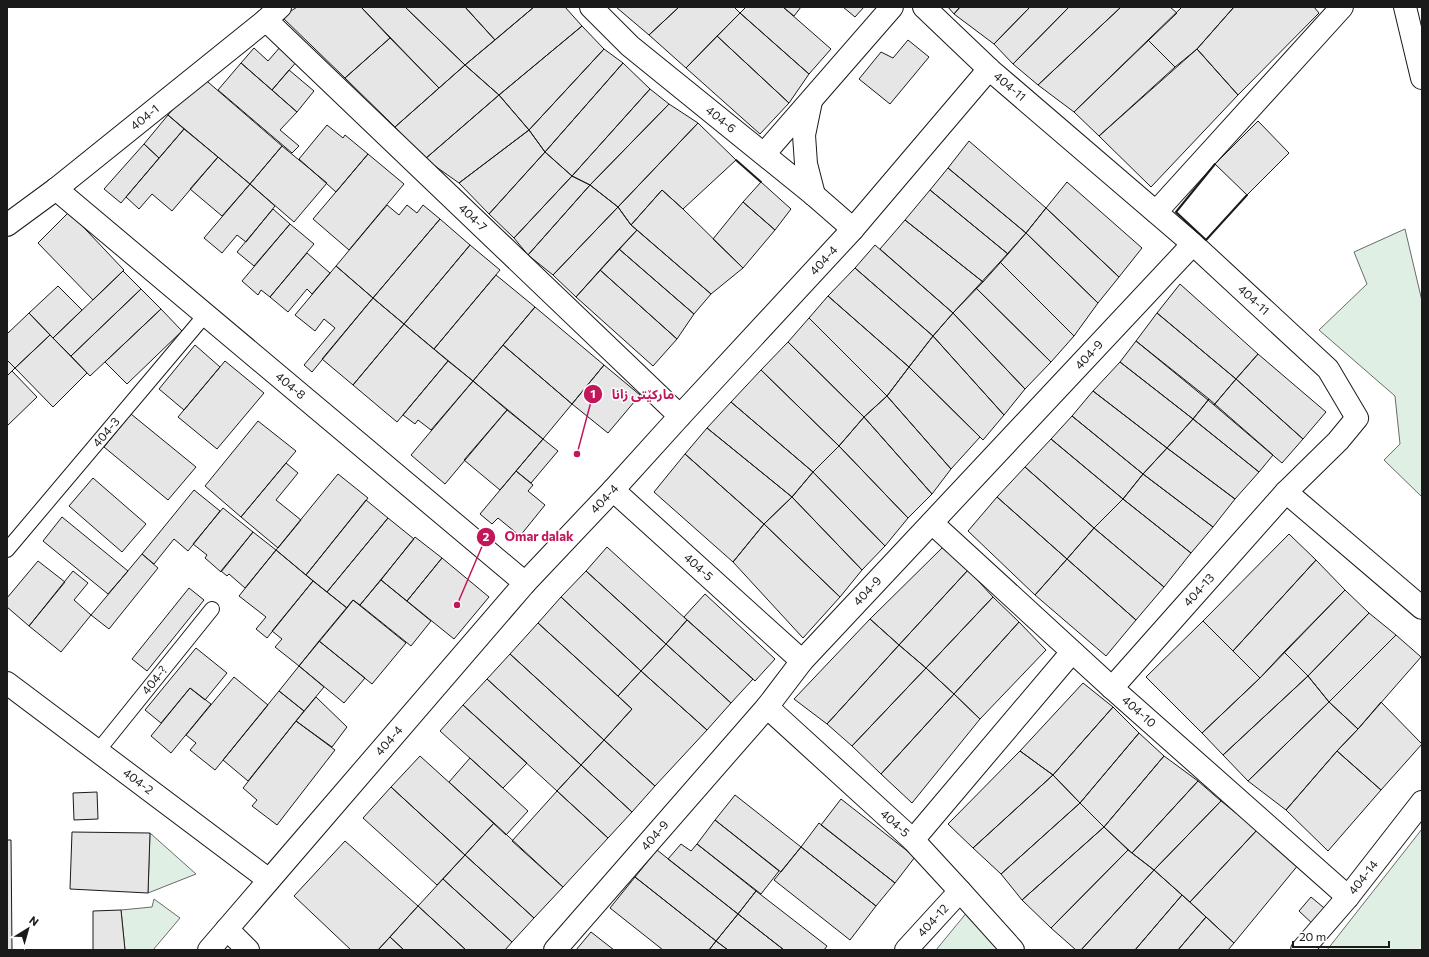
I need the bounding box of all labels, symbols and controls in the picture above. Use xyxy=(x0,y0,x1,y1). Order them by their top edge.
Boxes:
street label: 404-11 xyxy=(991,68,1029,103)
street label: 404-1 xyxy=(127,101,161,132)
street label: 404-6 xyxy=(704,102,739,135)
street label: 404-7 xyxy=(456,200,490,234)
street label: 404-4 xyxy=(806,242,840,277)
street label: 404-11 xyxy=(1236,281,1273,317)
street label: 404-9 xyxy=(1071,337,1105,372)
street label: 404-8 xyxy=(273,369,309,402)
callout: مارکێتی زانا xyxy=(583,382,682,407)
text: 1 xyxy=(590,386,596,400)
text: مارکێتی زانا xyxy=(612,386,674,402)
street label: 404-3 xyxy=(89,414,122,449)
street label: 404-4 xyxy=(587,481,621,516)
callout: Omar dalak xyxy=(476,524,581,549)
text: Omar dalak xyxy=(505,528,574,544)
text: 2 xyxy=(483,529,490,543)
street label: 404-5 xyxy=(682,550,716,583)
street label: 404-13 xyxy=(1180,570,1217,609)
street label: 404-9 xyxy=(850,573,884,608)
street label: 404-? xyxy=(138,663,170,697)
street label: 404-10 xyxy=(1120,692,1159,730)
street label: 404-4 xyxy=(372,723,405,758)
street label: 404-2 xyxy=(121,765,157,797)
street label: 404-5 xyxy=(878,806,913,840)
street label: 404-9 xyxy=(638,817,671,852)
street label: 404-14 xyxy=(1345,857,1380,897)
street label: 404-12 xyxy=(914,900,951,939)
north arrow xyxy=(8,909,48,949)
text: N xyxy=(27,913,42,928)
scale bar xyxy=(1293,923,1389,949)
text: 20 m xyxy=(1299,929,1326,943)

